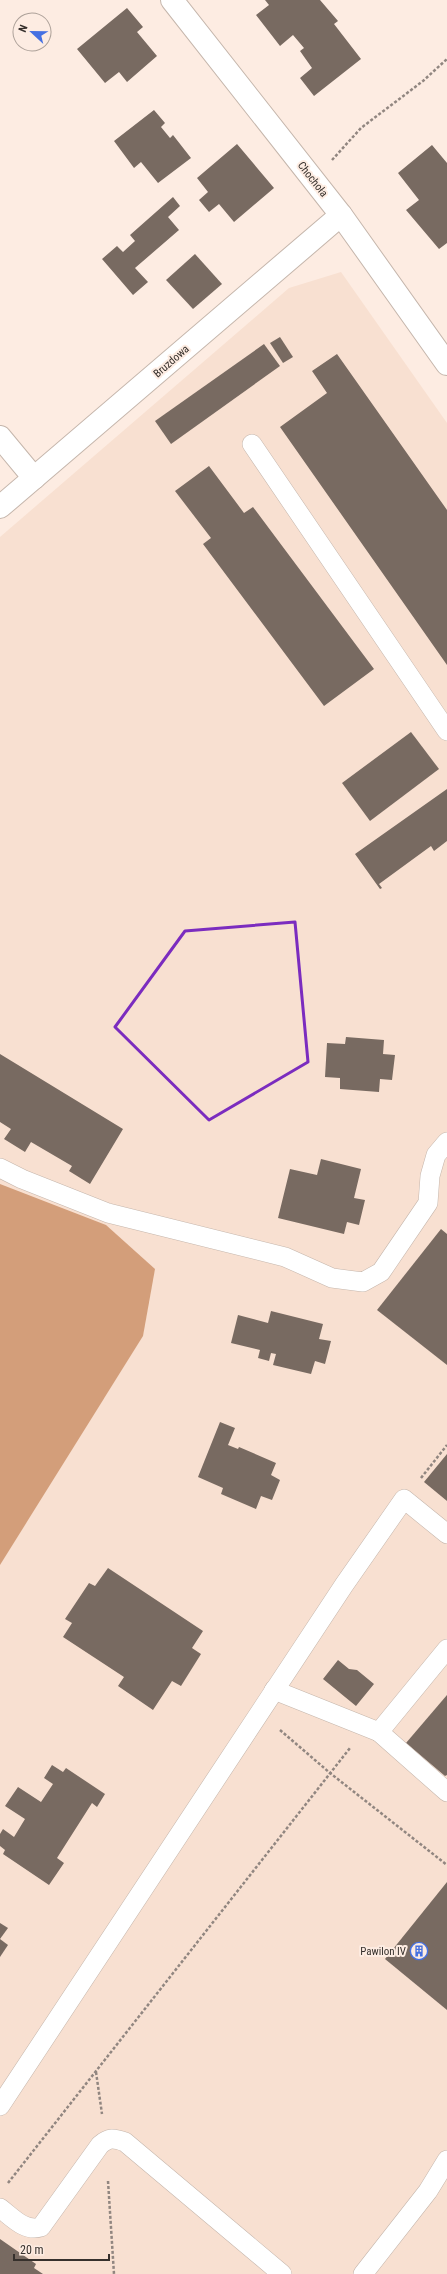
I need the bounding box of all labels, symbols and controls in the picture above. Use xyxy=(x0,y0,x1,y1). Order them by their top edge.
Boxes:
north arrow xyxy=(12,12,52,52)
text: N xyxy=(16,23,31,34)
street label: Chochoła xyxy=(295,159,330,199)
street label: Bruzdowa xyxy=(151,342,192,380)
building icon: Pawilon IV xyxy=(409,1941,429,1961)
place label: Pawilon IV xyxy=(360,1945,406,1958)
scale bar xyxy=(14,2236,109,2262)
text: 20 m xyxy=(20,2243,44,2257)

